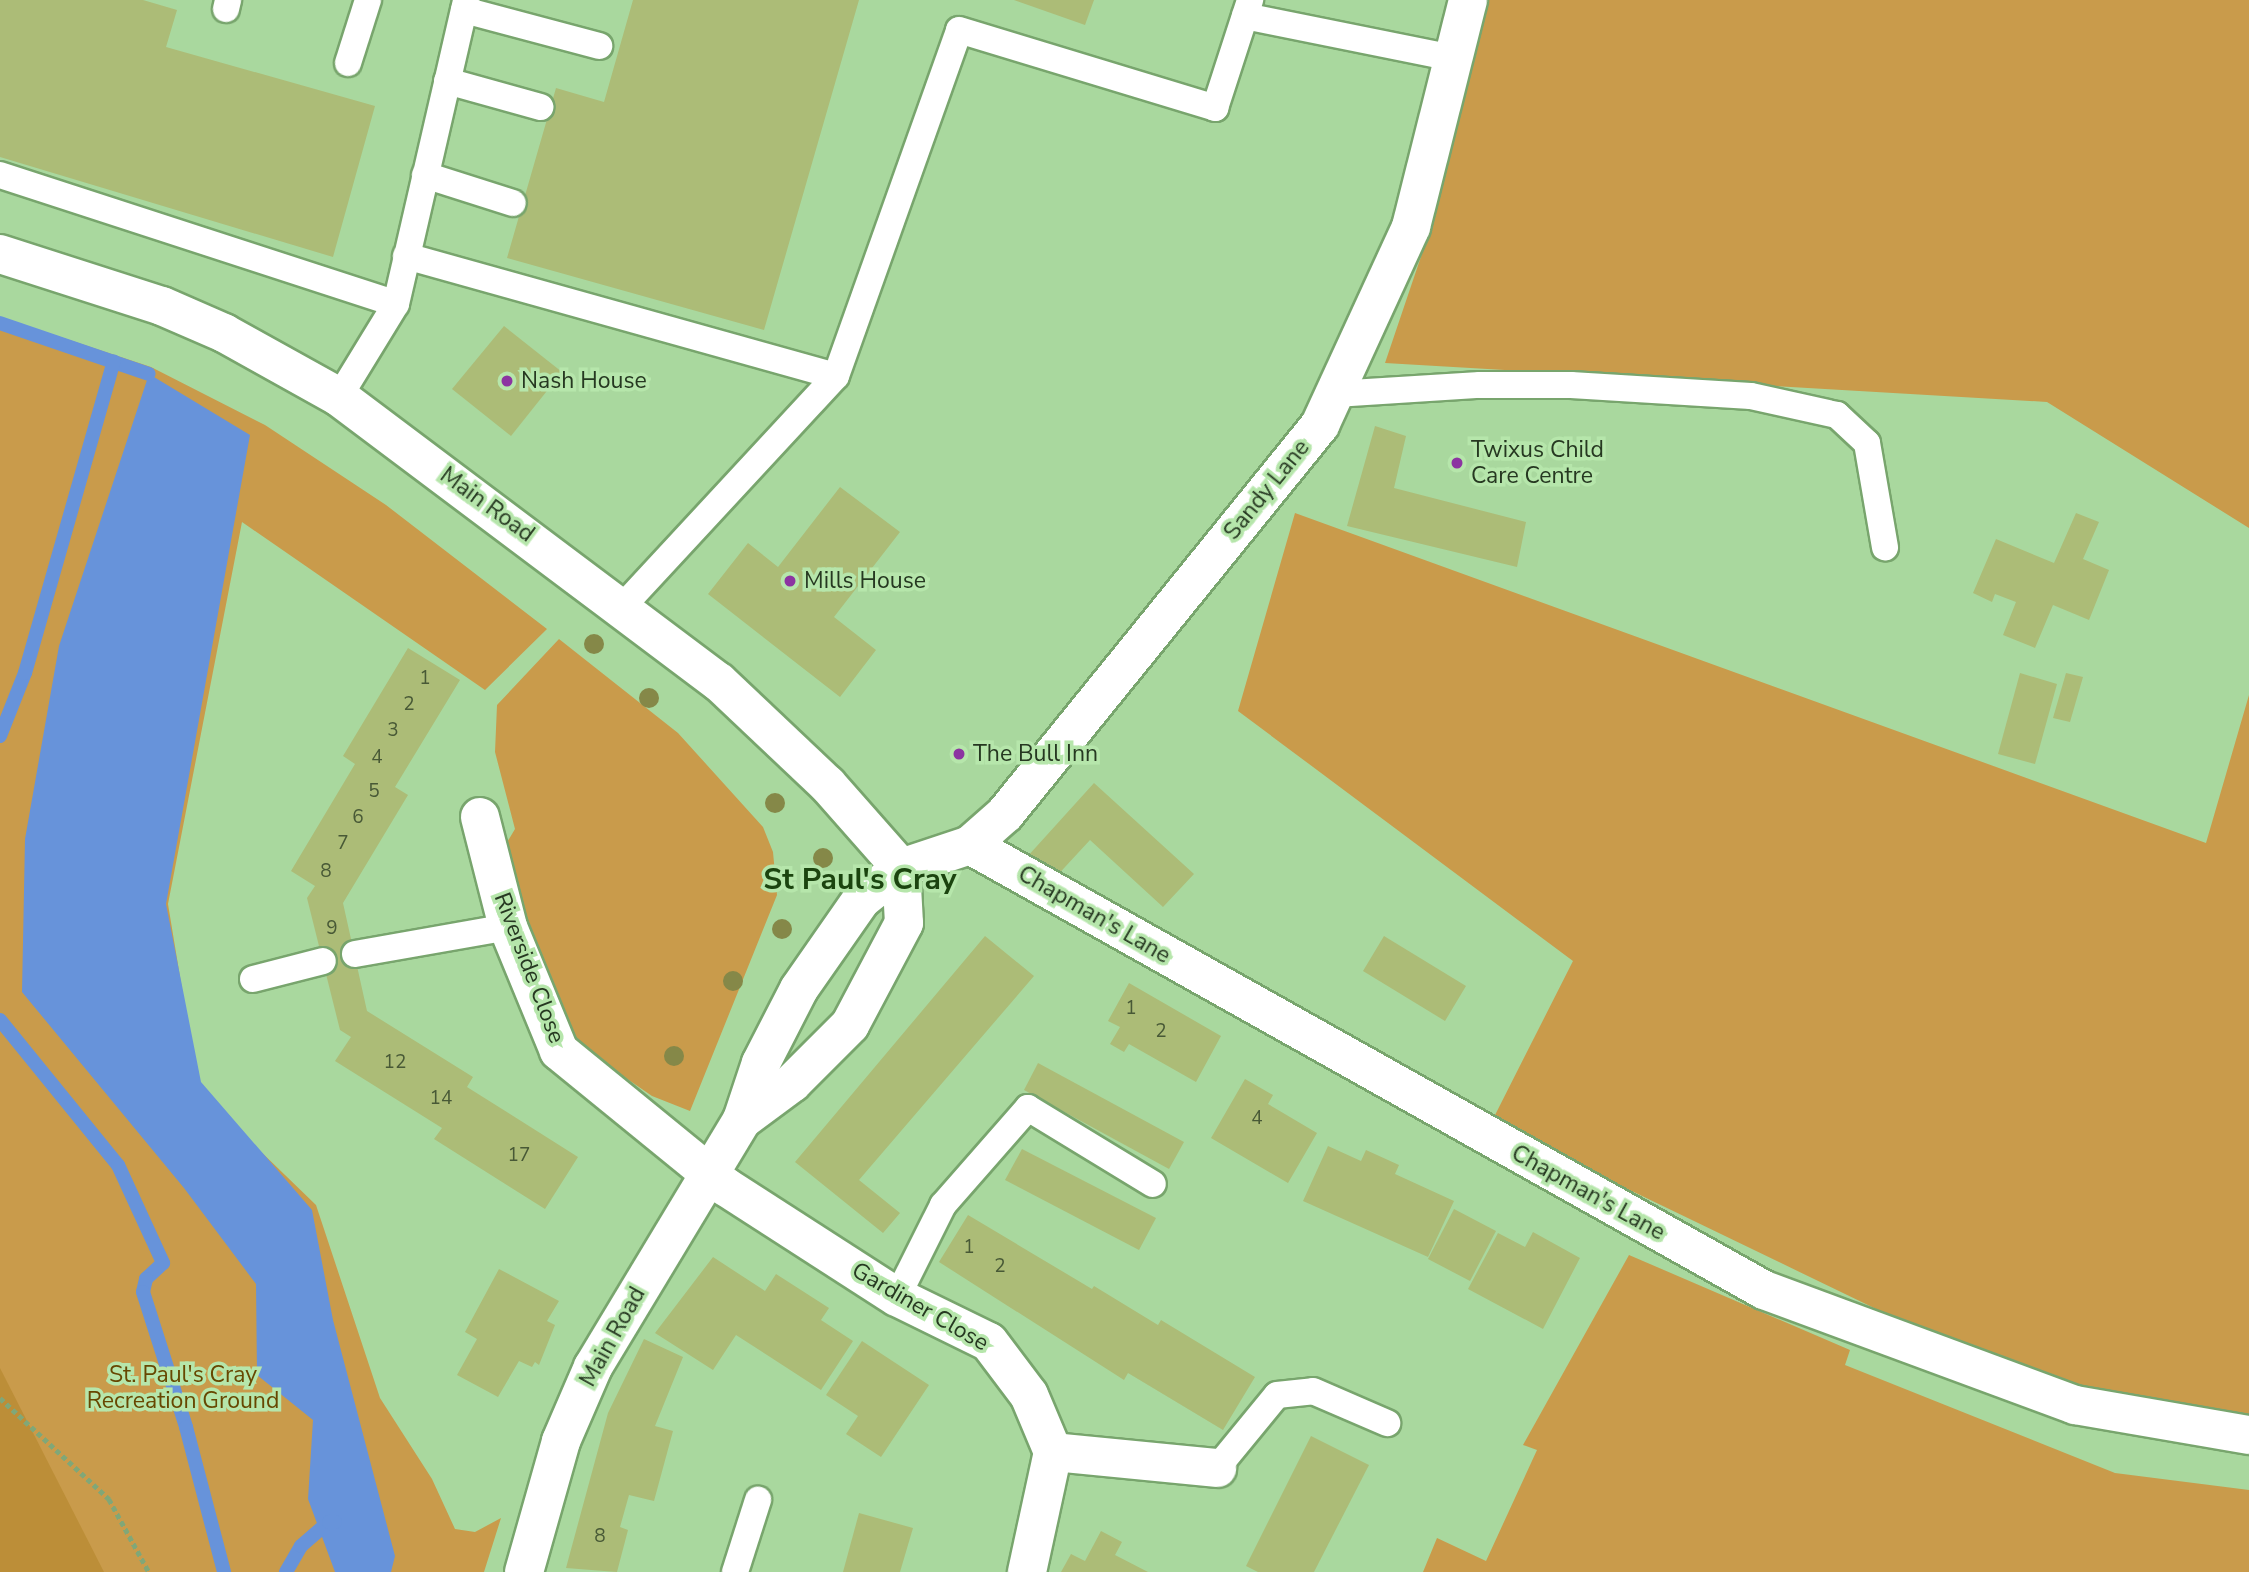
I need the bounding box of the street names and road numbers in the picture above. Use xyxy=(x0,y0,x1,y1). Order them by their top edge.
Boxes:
street label: Sandy Lane xyxy=(1218,434,1316,546)
street label: Main Road xyxy=(435,462,539,548)
street label: Chapman's Lane xyxy=(1013,860,1175,970)
street label: Riverside Close xyxy=(488,889,570,1047)
street label: Chapman's Lane xyxy=(1506,1139,1670,1247)
street label: Gardiner Close xyxy=(847,1257,993,1357)
street label: Main Road xyxy=(574,1282,652,1392)

